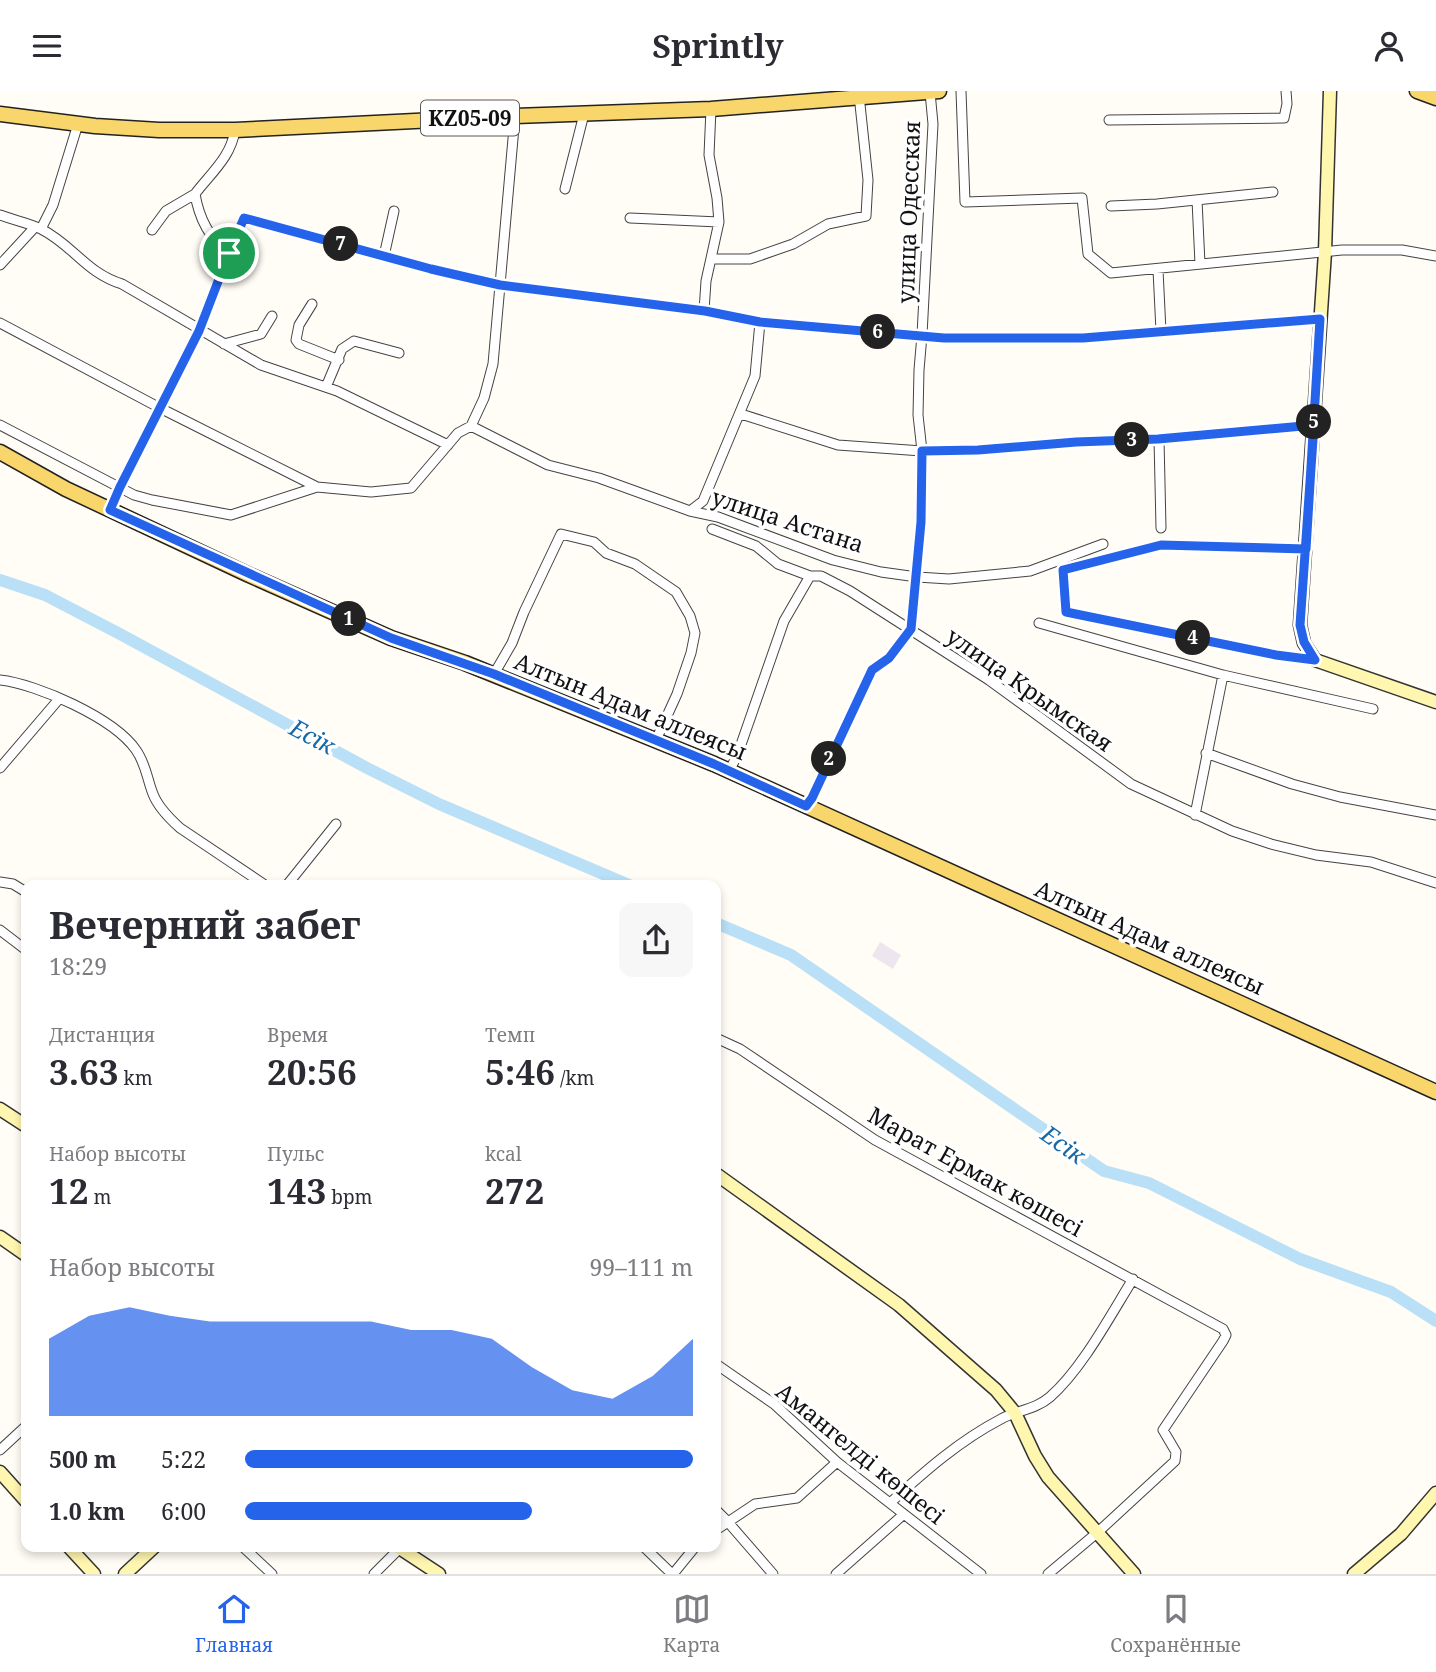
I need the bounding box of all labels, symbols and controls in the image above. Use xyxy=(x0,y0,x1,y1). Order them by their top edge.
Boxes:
text: Sprintly xyxy=(652,24,784,67)
icon: menu xyxy=(28,27,66,65)
icon: person xyxy=(1370,27,1408,65)
road number: KZ05-09 xyxy=(421,101,519,135)
street label: улица Одесская xyxy=(889,120,927,304)
pin xyxy=(199,223,259,283)
pin: 7 xyxy=(324,227,358,261)
text: 7 xyxy=(335,230,346,256)
icon: arrive xyxy=(210,234,248,272)
pin: 6 xyxy=(860,315,896,349)
text: 6 xyxy=(872,318,883,344)
pin: 5 xyxy=(1296,405,1332,439)
text: 5 xyxy=(1308,408,1319,434)
pin: 3 xyxy=(1114,423,1150,457)
text: 3 xyxy=(1126,426,1137,452)
street label: улица Астана xyxy=(708,480,868,560)
pin: 1 xyxy=(332,601,366,637)
text: 1 xyxy=(343,605,354,631)
street label: улица Крымская xyxy=(940,619,1120,759)
pin: 4 xyxy=(1176,621,1210,655)
text: 4 xyxy=(1187,624,1198,650)
street label: Алтын Адам аллеясы xyxy=(510,645,752,767)
water label: Есік xyxy=(283,710,343,762)
pin: 2 xyxy=(812,741,846,777)
text: 2 xyxy=(823,745,834,771)
street label: Алтын Адам аллеясы xyxy=(1030,872,1270,1002)
text: Вечерний забег xyxy=(49,898,360,950)
button: share xyxy=(619,903,693,977)
text: 18:29 xyxy=(49,950,107,982)
text: Дистанция xyxy=(49,1022,155,1048)
text: Время xyxy=(267,1022,328,1048)
text: Темп xyxy=(485,1022,535,1048)
text: 3.63 xyxy=(49,1048,119,1095)
text: 20:56 xyxy=(267,1048,357,1095)
text: 5:46 xyxy=(485,1048,555,1095)
text: km xyxy=(119,1065,153,1091)
text: /km xyxy=(555,1065,594,1091)
street label: Марат Ермак көшесі xyxy=(862,1098,1090,1244)
water label: Есік xyxy=(1034,1116,1094,1172)
text: Набор высоты xyxy=(49,1141,186,1167)
text: Пульс xyxy=(267,1141,324,1167)
text: kcal xyxy=(485,1141,522,1167)
text: 12 xyxy=(49,1167,89,1214)
text: 143 xyxy=(267,1167,326,1214)
text: 272 xyxy=(485,1167,544,1214)
text: m xyxy=(89,1184,111,1210)
text: bpm xyxy=(326,1184,373,1210)
text: Набор высоты xyxy=(49,1251,215,1283)
text: 99–111 m xyxy=(590,1251,693,1283)
street label: Амангелді көшесі xyxy=(770,1375,952,1531)
text: 500 m xyxy=(49,1443,117,1475)
text: 5:22 xyxy=(161,1443,206,1475)
text: 1.0 km xyxy=(49,1495,125,1527)
text: 6:00 xyxy=(161,1495,206,1527)
tab: Главная xyxy=(195,1590,273,1658)
tab: Карта xyxy=(663,1590,720,1658)
tab: Сохранённые xyxy=(1110,1590,1241,1658)

